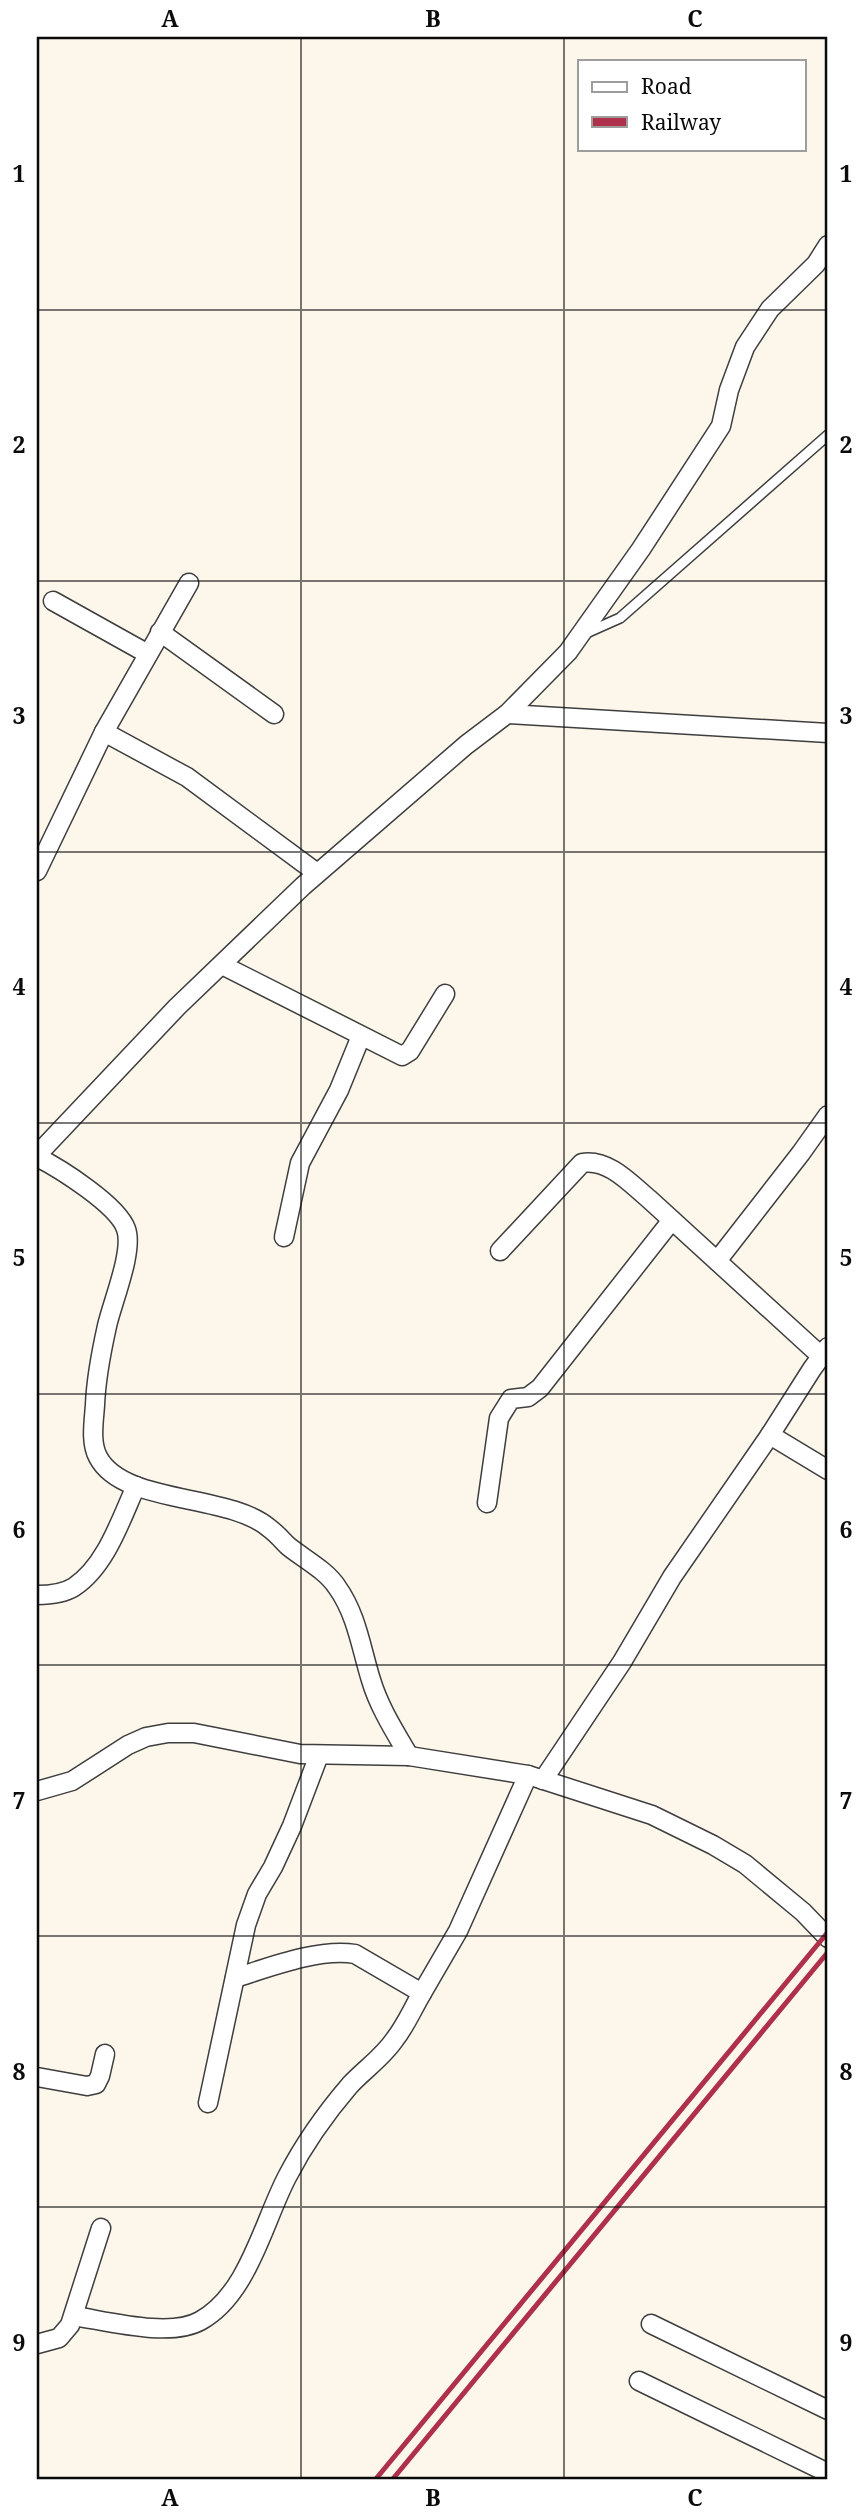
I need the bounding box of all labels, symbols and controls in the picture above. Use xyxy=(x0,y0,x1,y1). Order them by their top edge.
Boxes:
text: A xyxy=(161,2,179,34)
text: B xyxy=(425,2,441,34)
text: C xyxy=(687,2,703,34)
legend xyxy=(578,60,806,150)
text: Road xyxy=(641,72,692,100)
text: Railway xyxy=(641,108,721,136)
text: 1 xyxy=(13,157,26,189)
text: 1 xyxy=(840,157,853,189)
text: 2 xyxy=(13,428,26,460)
text: 2 xyxy=(840,428,853,460)
text: 3 xyxy=(13,699,26,731)
text: 3 xyxy=(840,699,853,731)
text: 4 xyxy=(13,970,26,1002)
text: 4 xyxy=(840,970,853,1002)
text: 5 xyxy=(13,1241,26,1273)
text: 5 xyxy=(840,1241,853,1273)
text: 6 xyxy=(13,1513,26,1545)
text: 6 xyxy=(840,1513,853,1545)
text: 7 xyxy=(13,1784,26,1816)
text: 7 xyxy=(840,1784,853,1816)
text: 8 xyxy=(13,2055,26,2087)
text: 8 xyxy=(840,2055,853,2087)
text: 9 xyxy=(13,2326,26,2358)
text: 9 xyxy=(840,2326,853,2358)
text: A xyxy=(161,2481,179,2513)
text: B xyxy=(425,2481,441,2513)
text: C xyxy=(687,2481,703,2513)

